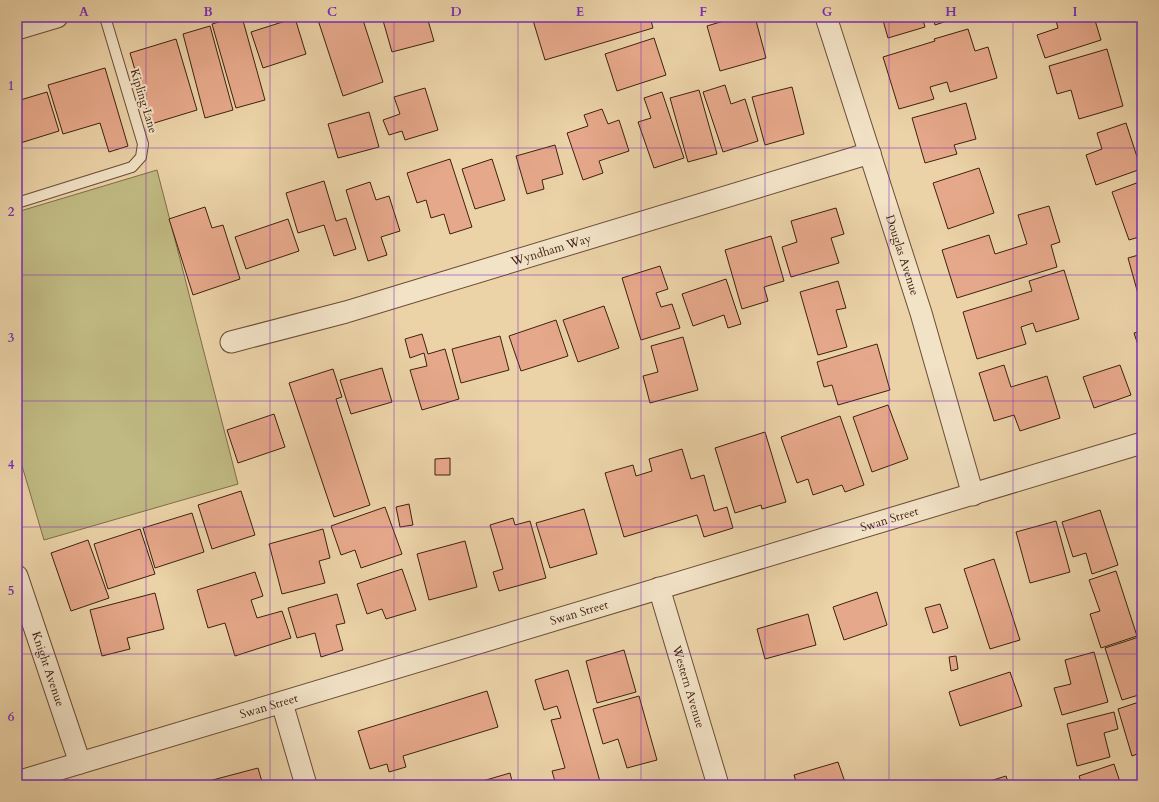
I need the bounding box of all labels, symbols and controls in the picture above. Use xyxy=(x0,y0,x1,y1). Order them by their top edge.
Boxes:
text: A xyxy=(79,3,89,21)
text: B xyxy=(203,3,213,21)
text: C xyxy=(327,3,337,21)
text: D xyxy=(450,3,462,21)
text: E xyxy=(576,3,584,21)
text: F xyxy=(699,3,707,21)
text: G xyxy=(822,3,833,21)
text: H xyxy=(945,3,957,21)
text: I xyxy=(1072,3,1078,21)
street label: Kipling Lane xyxy=(127,67,161,135)
text: 1 xyxy=(8,77,14,95)
text: 2 xyxy=(8,203,15,221)
street label: Douglas Avenue xyxy=(882,213,923,297)
street label: Wyndham Way xyxy=(508,230,593,270)
text: 3 xyxy=(8,329,15,347)
text: 4 xyxy=(8,456,15,474)
street label: Swan Street xyxy=(858,503,920,535)
text: 5 xyxy=(8,582,14,600)
street label: Swan Street xyxy=(548,596,610,629)
street label: Knight Avenue xyxy=(28,629,68,709)
street label: Western Avenue xyxy=(668,643,708,730)
street label: Swan Street xyxy=(238,690,300,722)
text: 6 xyxy=(8,708,15,726)

